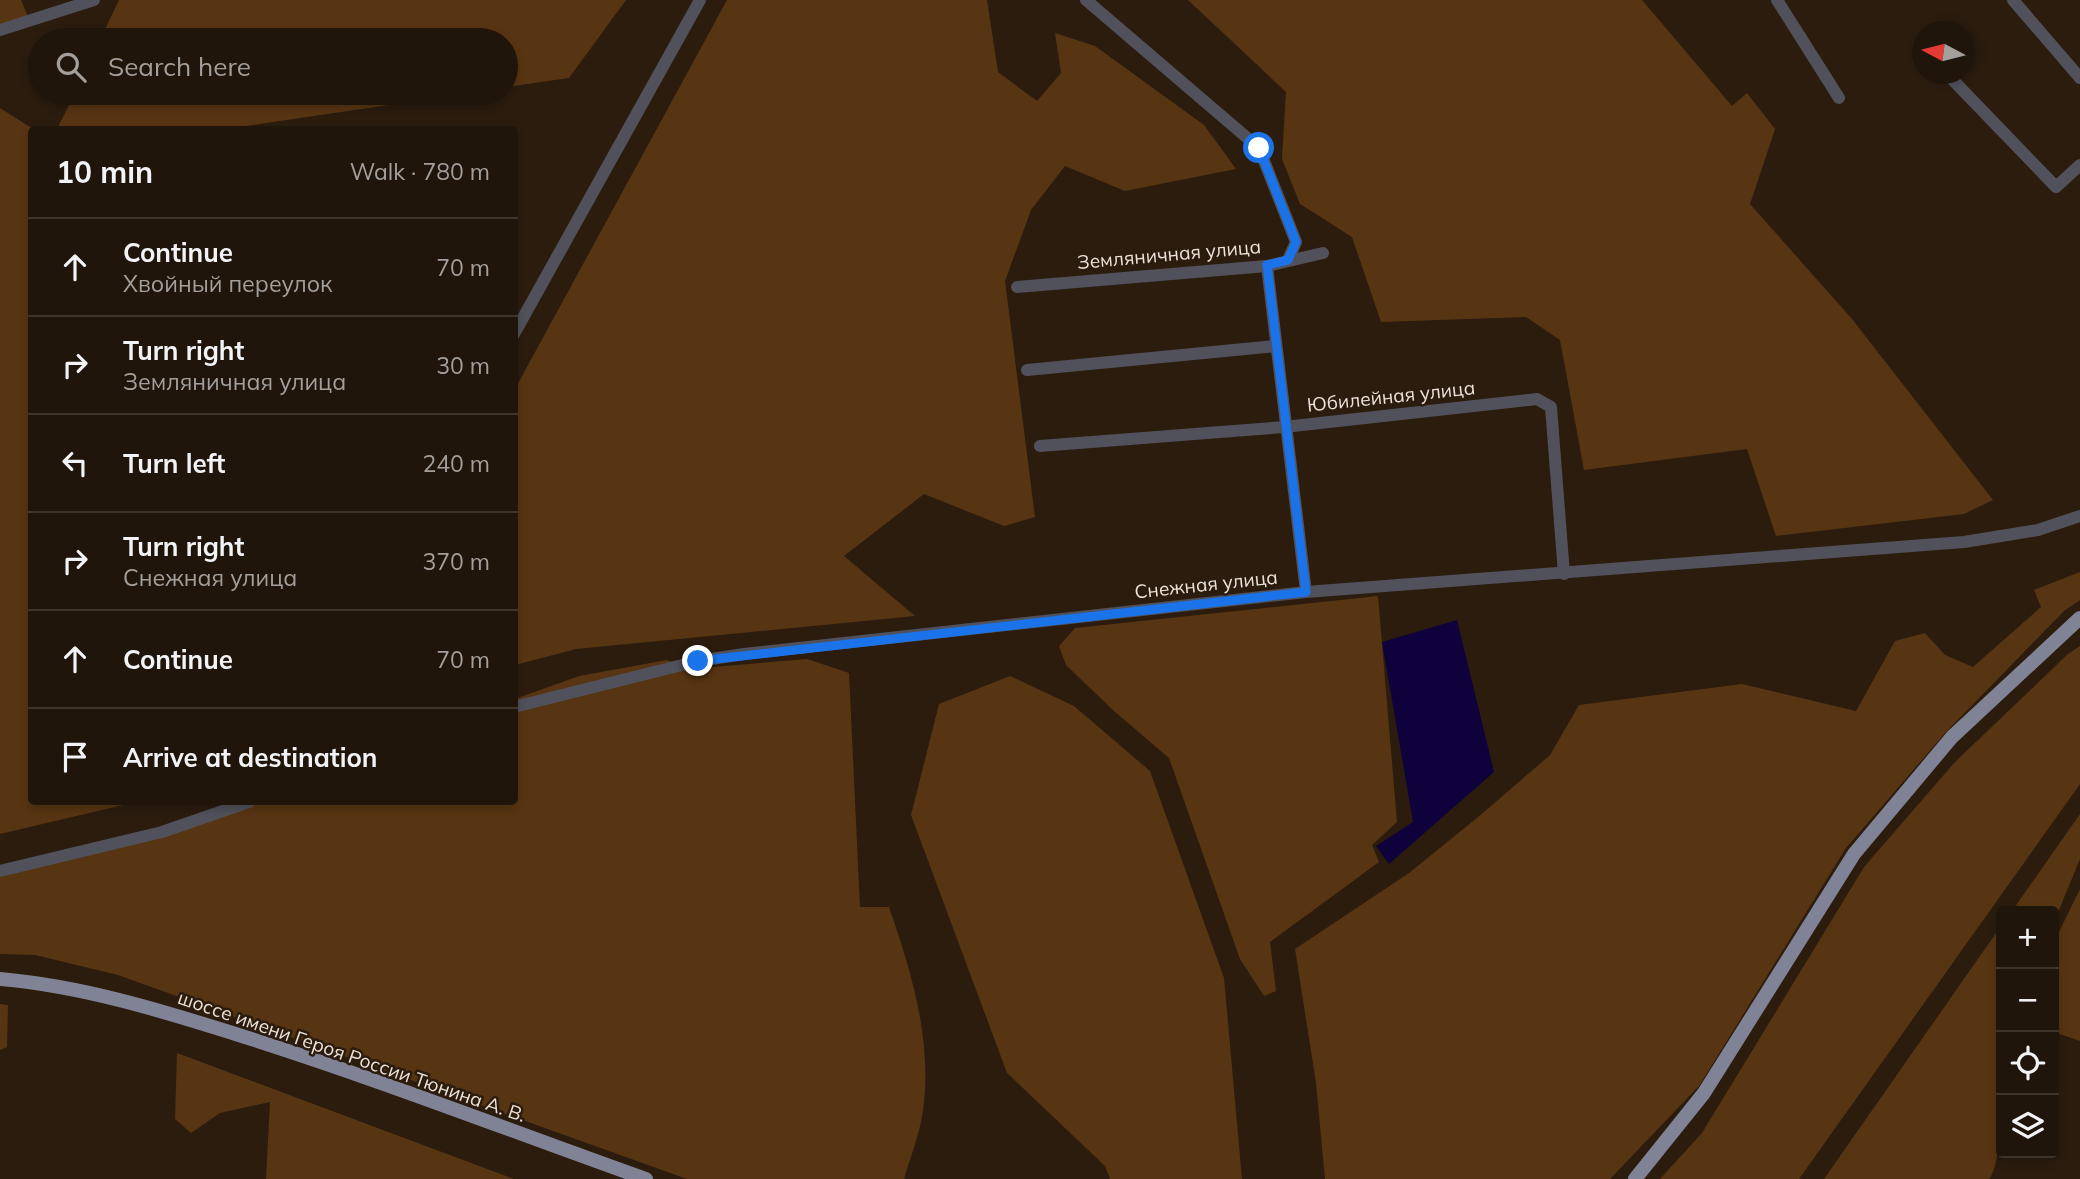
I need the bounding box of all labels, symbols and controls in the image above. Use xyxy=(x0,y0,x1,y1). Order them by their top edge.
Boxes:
north arrow xyxy=(1912,21,1975,84)
search box xyxy=(28,28,518,105)
icon: search xyxy=(52,48,90,86)
text: Search here xyxy=(108,50,251,83)
route start xyxy=(1243,132,1274,163)
text: 10 min xyxy=(56,153,153,191)
text: Walk · 780 m xyxy=(350,157,490,186)
street label: Земляничная улица xyxy=(1076,234,1262,274)
text: Continue xyxy=(123,236,233,269)
icon: ahead xyxy=(56,248,94,286)
text: 70 m xyxy=(436,253,490,282)
text: Хвойный переулок xyxy=(123,269,332,298)
text: Turn right xyxy=(123,334,244,367)
icon: right xyxy=(56,346,94,384)
text: 30 m xyxy=(436,351,490,380)
text: Земляничная улица xyxy=(123,367,346,396)
street label: Юбилейная улица xyxy=(1306,375,1476,417)
icon: left xyxy=(56,444,94,482)
text: Turn left xyxy=(123,447,225,480)
text: 240 m xyxy=(422,449,490,478)
text: Turn right xyxy=(123,530,244,563)
icon: right xyxy=(56,542,94,580)
text: 370 m xyxy=(422,547,490,576)
text: Снежная улица xyxy=(123,563,297,592)
street label: Снежная улица xyxy=(1133,565,1279,603)
icon: ahead xyxy=(56,640,94,678)
text: Continue xyxy=(123,643,233,676)
text: 70 m xyxy=(436,645,490,674)
route end xyxy=(682,645,713,676)
icon: arrive xyxy=(56,738,94,776)
text: Arrive at destination xyxy=(123,741,378,774)
map controls xyxy=(1996,906,2059,1158)
button: + xyxy=(1996,906,2059,969)
button: − xyxy=(1996,969,2059,1032)
street label: шоссе имени Героя России Тюнина А. В. xyxy=(175,985,529,1127)
button: locate xyxy=(1996,1032,2059,1095)
button: layers xyxy=(1996,1095,2059,1158)

